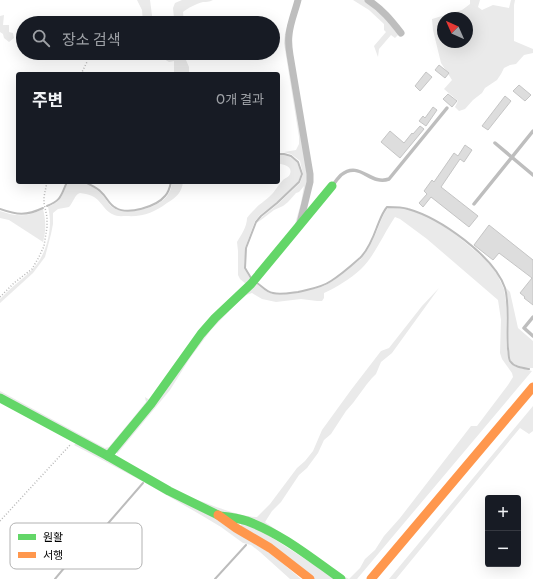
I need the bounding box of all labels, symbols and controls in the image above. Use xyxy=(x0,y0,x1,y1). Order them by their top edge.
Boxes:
north arrow xyxy=(437,12,473,48)
search box xyxy=(16,16,280,60)
icon: search xyxy=(30,27,52,49)
text: 장소 검색 xyxy=(62,31,121,49)
text: 주변 xyxy=(32,90,63,110)
text: 0개 결과 xyxy=(216,91,264,107)
map controls xyxy=(485,495,521,567)
button: + xyxy=(485,495,521,531)
legend xyxy=(10,523,142,569)
text: 원활 xyxy=(43,530,63,544)
button: − xyxy=(485,531,521,567)
text: 서행 xyxy=(43,548,63,562)

